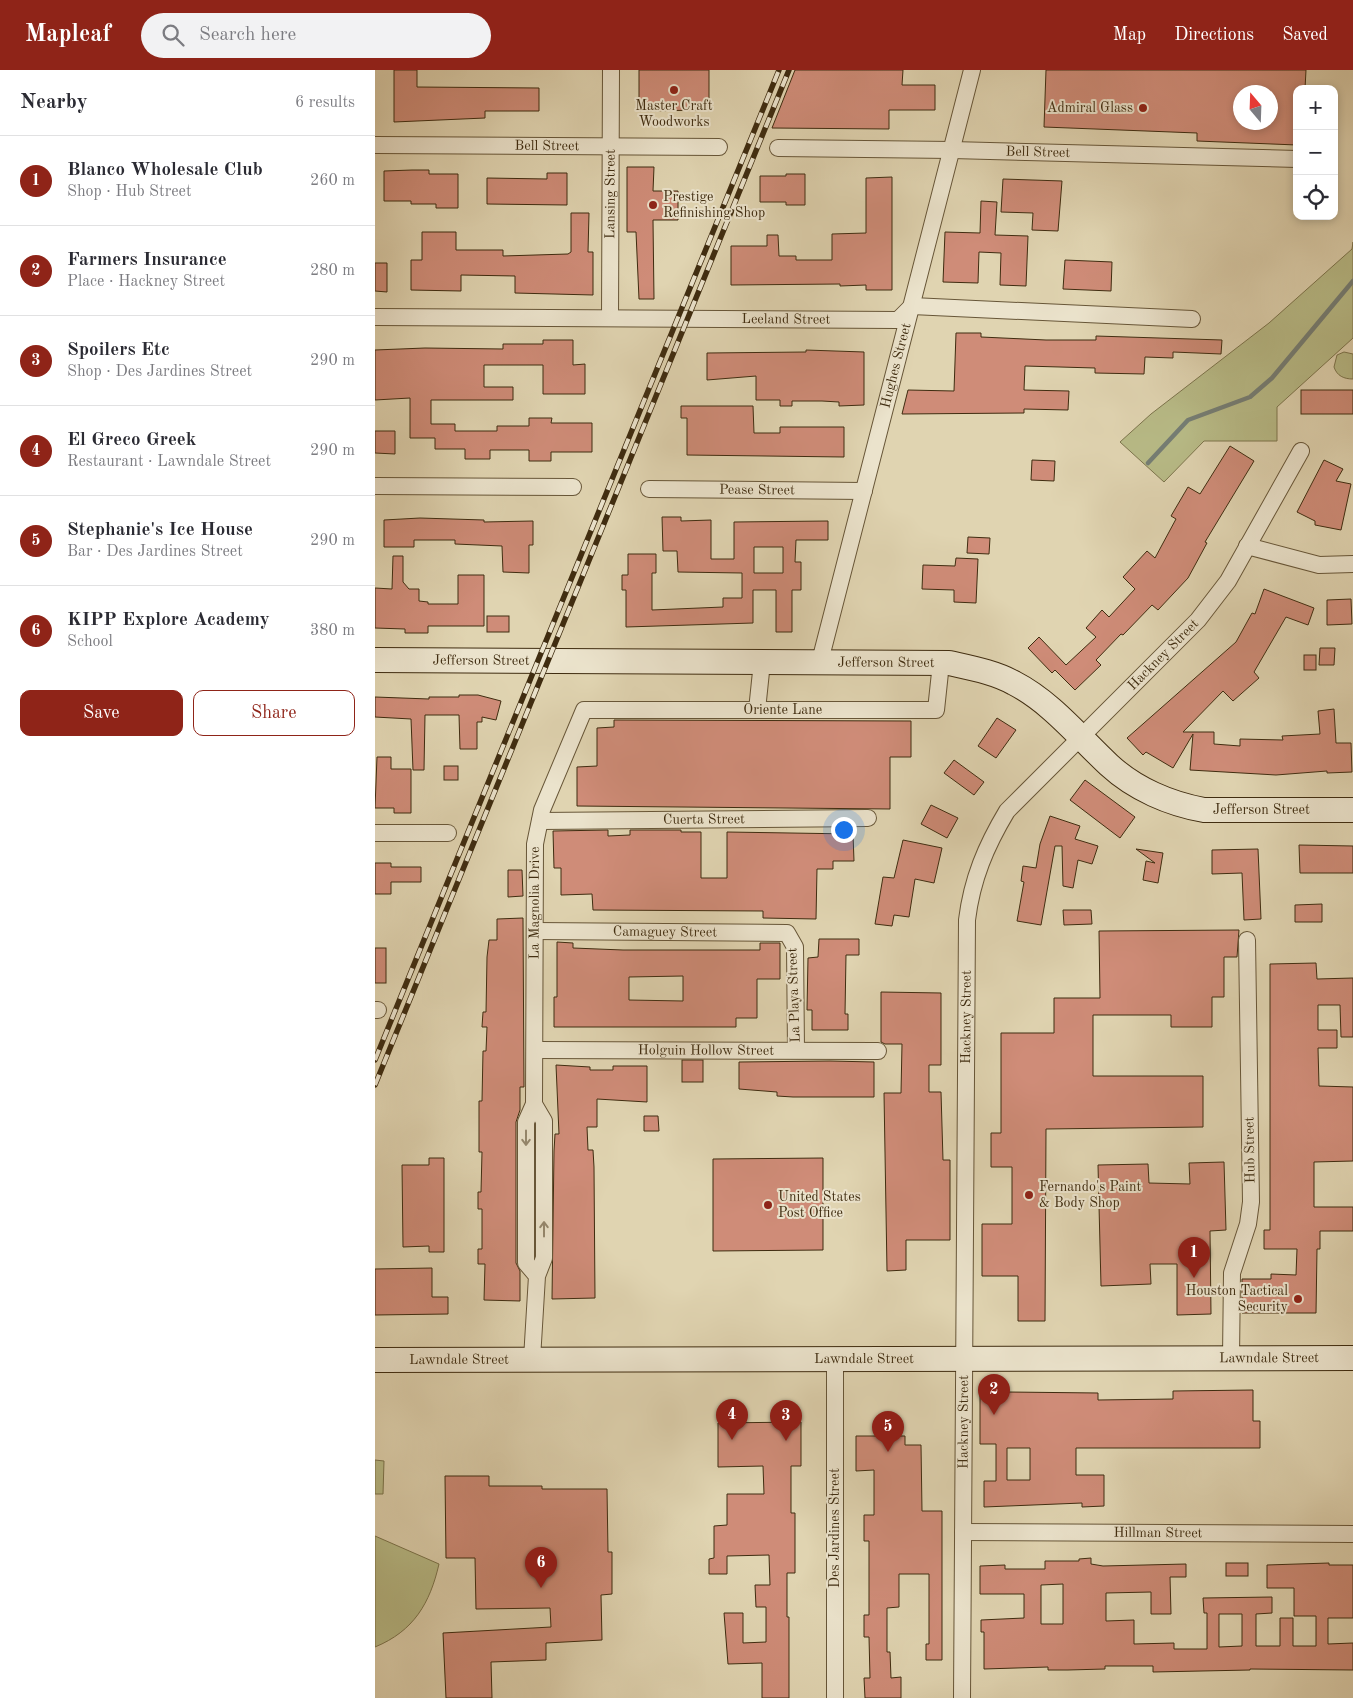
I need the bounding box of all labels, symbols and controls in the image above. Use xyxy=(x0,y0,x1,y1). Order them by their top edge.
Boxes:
search box xyxy=(141,13,491,58)
icon: search xyxy=(159,21,187,49)
text: Mapleaf xyxy=(25,23,111,47)
text: Search here xyxy=(199,26,296,45)
text: Map xyxy=(1113,26,1146,44)
text: Directions xyxy=(1174,26,1254,44)
text: Saved xyxy=(1282,26,1328,44)
marker: Master Craft Woodworks xyxy=(668,84,680,96)
north arrow xyxy=(1233,85,1278,130)
map controls xyxy=(1293,85,1338,220)
button: + xyxy=(1293,85,1338,130)
text: Nearby xyxy=(20,92,88,113)
text: 6 results xyxy=(295,95,355,111)
place label: Master Craft Woodworks xyxy=(635,99,713,129)
place label: Admiral Glass xyxy=(1047,101,1133,115)
marker: Admiral Glass xyxy=(1137,102,1149,114)
button: − xyxy=(1293,130,1338,175)
street label: Bell Street xyxy=(515,139,580,153)
street label: Bell Street xyxy=(1005,144,1071,160)
street label: Lansing Street xyxy=(603,149,618,239)
text: Blanco Wholesale Club xyxy=(67,161,263,180)
text: 1 xyxy=(31,173,41,189)
text: 260 m xyxy=(310,173,355,189)
button: locate xyxy=(1293,175,1338,220)
text: Shop · Hub Street xyxy=(67,184,192,200)
place label: Prestige Refinishing Shop xyxy=(663,190,765,220)
marker: Prestige Refinishing Shop xyxy=(647,199,659,211)
text: Farmers Insurance xyxy=(67,251,227,270)
text: 2 xyxy=(31,263,41,279)
text: 280 m xyxy=(310,263,355,279)
text: Place · Hackney Street xyxy=(67,274,225,290)
street label: Leeland Street xyxy=(741,312,831,327)
street label: Hughes Street xyxy=(878,321,914,410)
text: Spoilers Etc xyxy=(67,341,170,360)
text: 3 xyxy=(31,353,41,369)
text: 290 m xyxy=(310,353,355,369)
text: Shop · Des Jardines Street xyxy=(67,364,252,380)
text: El Greco Greek xyxy=(67,431,196,450)
text: 4 xyxy=(31,443,41,459)
text: 290 m xyxy=(310,443,355,459)
text: Restaurant · Lawndale Street xyxy=(67,454,271,470)
street label: Pease Street xyxy=(719,483,795,497)
text: Stephanie's Ice House xyxy=(67,521,253,540)
text: 5 xyxy=(31,533,41,549)
text: 290 m xyxy=(310,533,355,549)
text: Bar · Des Jardines Street xyxy=(67,544,243,560)
text: KIPP Explore Academy xyxy=(67,611,270,630)
street label: Hackney Street xyxy=(1125,617,1201,693)
text: 6 xyxy=(31,623,41,639)
text: 380 m xyxy=(310,623,355,639)
text: School xyxy=(67,634,113,650)
street label: Jefferson Street xyxy=(432,653,530,668)
street label: Jefferson Street xyxy=(837,655,935,670)
button: Save xyxy=(20,690,183,736)
button: Share xyxy=(193,690,355,736)
street label: Oriente Lane xyxy=(743,703,822,717)
street label: Jefferson Street xyxy=(1213,803,1310,817)
street label: Cuerta Street xyxy=(663,812,745,827)
your location xyxy=(831,817,857,843)
street label: La Magnolia Drive xyxy=(528,846,542,960)
street label: Camaguey Street xyxy=(613,925,717,939)
street label: La Playa Street xyxy=(785,947,803,1043)
street label: Hackney Street xyxy=(959,970,974,1064)
street label: Holguin Hollow Street xyxy=(638,1043,774,1058)
street label: Hub Street xyxy=(1242,1116,1258,1183)
one-way arrow xyxy=(521,1130,531,1146)
place label: Fernando's Paint & Body Shop xyxy=(1039,1180,1141,1210)
marker: Fernando's Paint & Body Shop xyxy=(1023,1189,1035,1201)
place label: United States Post Office xyxy=(778,1190,861,1220)
marker: United States Post Office xyxy=(762,1199,774,1211)
one-way arrow xyxy=(539,1221,549,1238)
pin: 1 xyxy=(1178,1237,1210,1278)
place label: Houston Tactical Security xyxy=(1185,1284,1289,1314)
marker: Houston Tactical Security xyxy=(1292,1293,1304,1305)
street label: Lawndale Street xyxy=(1219,1351,1319,1365)
street label: Lawndale Street xyxy=(814,1352,914,1366)
street label: Lawndale Street xyxy=(409,1353,509,1367)
pin: 2 xyxy=(978,1374,1010,1415)
street label: Hackney Street xyxy=(956,1375,971,1469)
pin: 4 xyxy=(716,1399,748,1440)
pin: 3 xyxy=(770,1400,802,1441)
pin: 5 xyxy=(872,1411,904,1452)
street label: Des Jardines Street xyxy=(828,1468,842,1588)
street label: Hillman Street xyxy=(1113,1526,1203,1540)
pin: 6 xyxy=(525,1547,557,1588)

